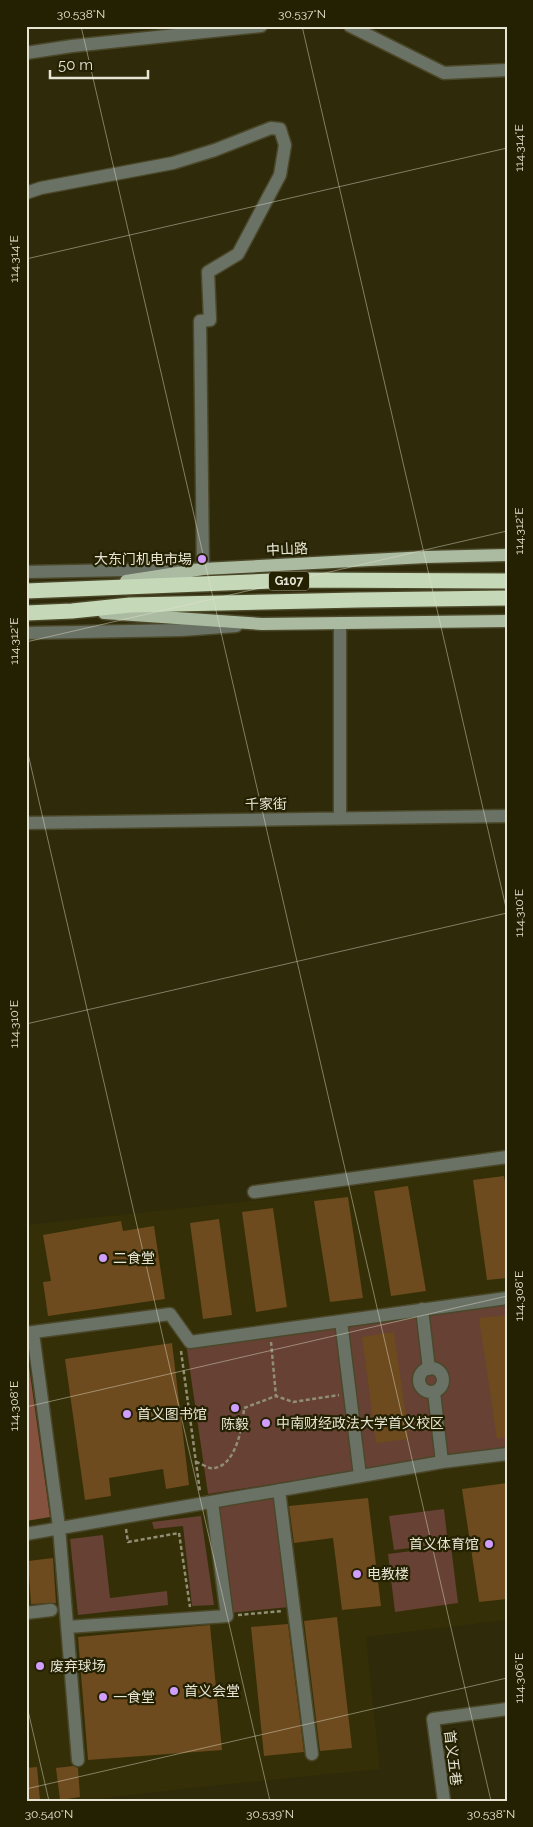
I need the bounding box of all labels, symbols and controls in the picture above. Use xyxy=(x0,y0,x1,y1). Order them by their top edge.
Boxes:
text: 30.538°N xyxy=(57,7,105,21)
text: 30.537°N xyxy=(278,7,326,21)
scale bar xyxy=(50,48,148,80)
text: 50 m xyxy=(58,56,93,74)
text: 114.314°E xyxy=(512,124,526,172)
text: 114.314°E xyxy=(7,235,21,283)
text: 114.312°E xyxy=(512,507,526,555)
street label: 中山路 xyxy=(266,540,308,558)
place label: 大东门机电市場 xyxy=(94,551,192,567)
marker: 大东门机电市場 xyxy=(196,553,208,565)
road number: G107 xyxy=(269,572,309,590)
text: 114.312°E xyxy=(7,617,21,665)
street label: 千家街 xyxy=(245,796,287,812)
text: 114.310°E xyxy=(512,889,526,937)
text: 114.310°E xyxy=(7,1000,21,1048)
place label: 二食堂 xyxy=(113,1250,155,1266)
marker: 二食堂 xyxy=(97,1252,109,1264)
text: 114.308°E xyxy=(512,1271,526,1321)
text: 114.308°E xyxy=(7,1381,21,1431)
marker: 陈毅 xyxy=(229,1402,241,1414)
place label: 首义图书馆 xyxy=(137,1406,207,1422)
marker: 首义图书馆 xyxy=(121,1408,133,1420)
place label: 中南财经政法大学首义校区 xyxy=(276,1415,444,1431)
place label: 陈毅 xyxy=(221,1416,249,1432)
marker: 中南财经政法大学首义校区 xyxy=(260,1417,272,1429)
place label: 首义体育馆 xyxy=(409,1536,479,1552)
marker: 首义体育馆 xyxy=(483,1538,495,1550)
place label: 电教楼 xyxy=(367,1566,409,1582)
marker: 电教楼 xyxy=(351,1568,363,1580)
text: 114.306°E xyxy=(512,1653,526,1703)
place label: 废弃球场 xyxy=(50,1658,106,1674)
marker: 废弃球场 xyxy=(34,1660,46,1672)
place label: 首义会堂 xyxy=(184,1683,240,1699)
marker: 首义会堂 xyxy=(168,1685,180,1697)
place label: 一食堂 xyxy=(113,1689,155,1705)
marker: 一食堂 xyxy=(97,1691,109,1703)
street label: 首义五巷 xyxy=(442,1729,464,1787)
text: 30.540°N xyxy=(25,1807,73,1821)
text: 30.539°N xyxy=(246,1807,294,1821)
text: 30.538°N xyxy=(467,1807,515,1821)

